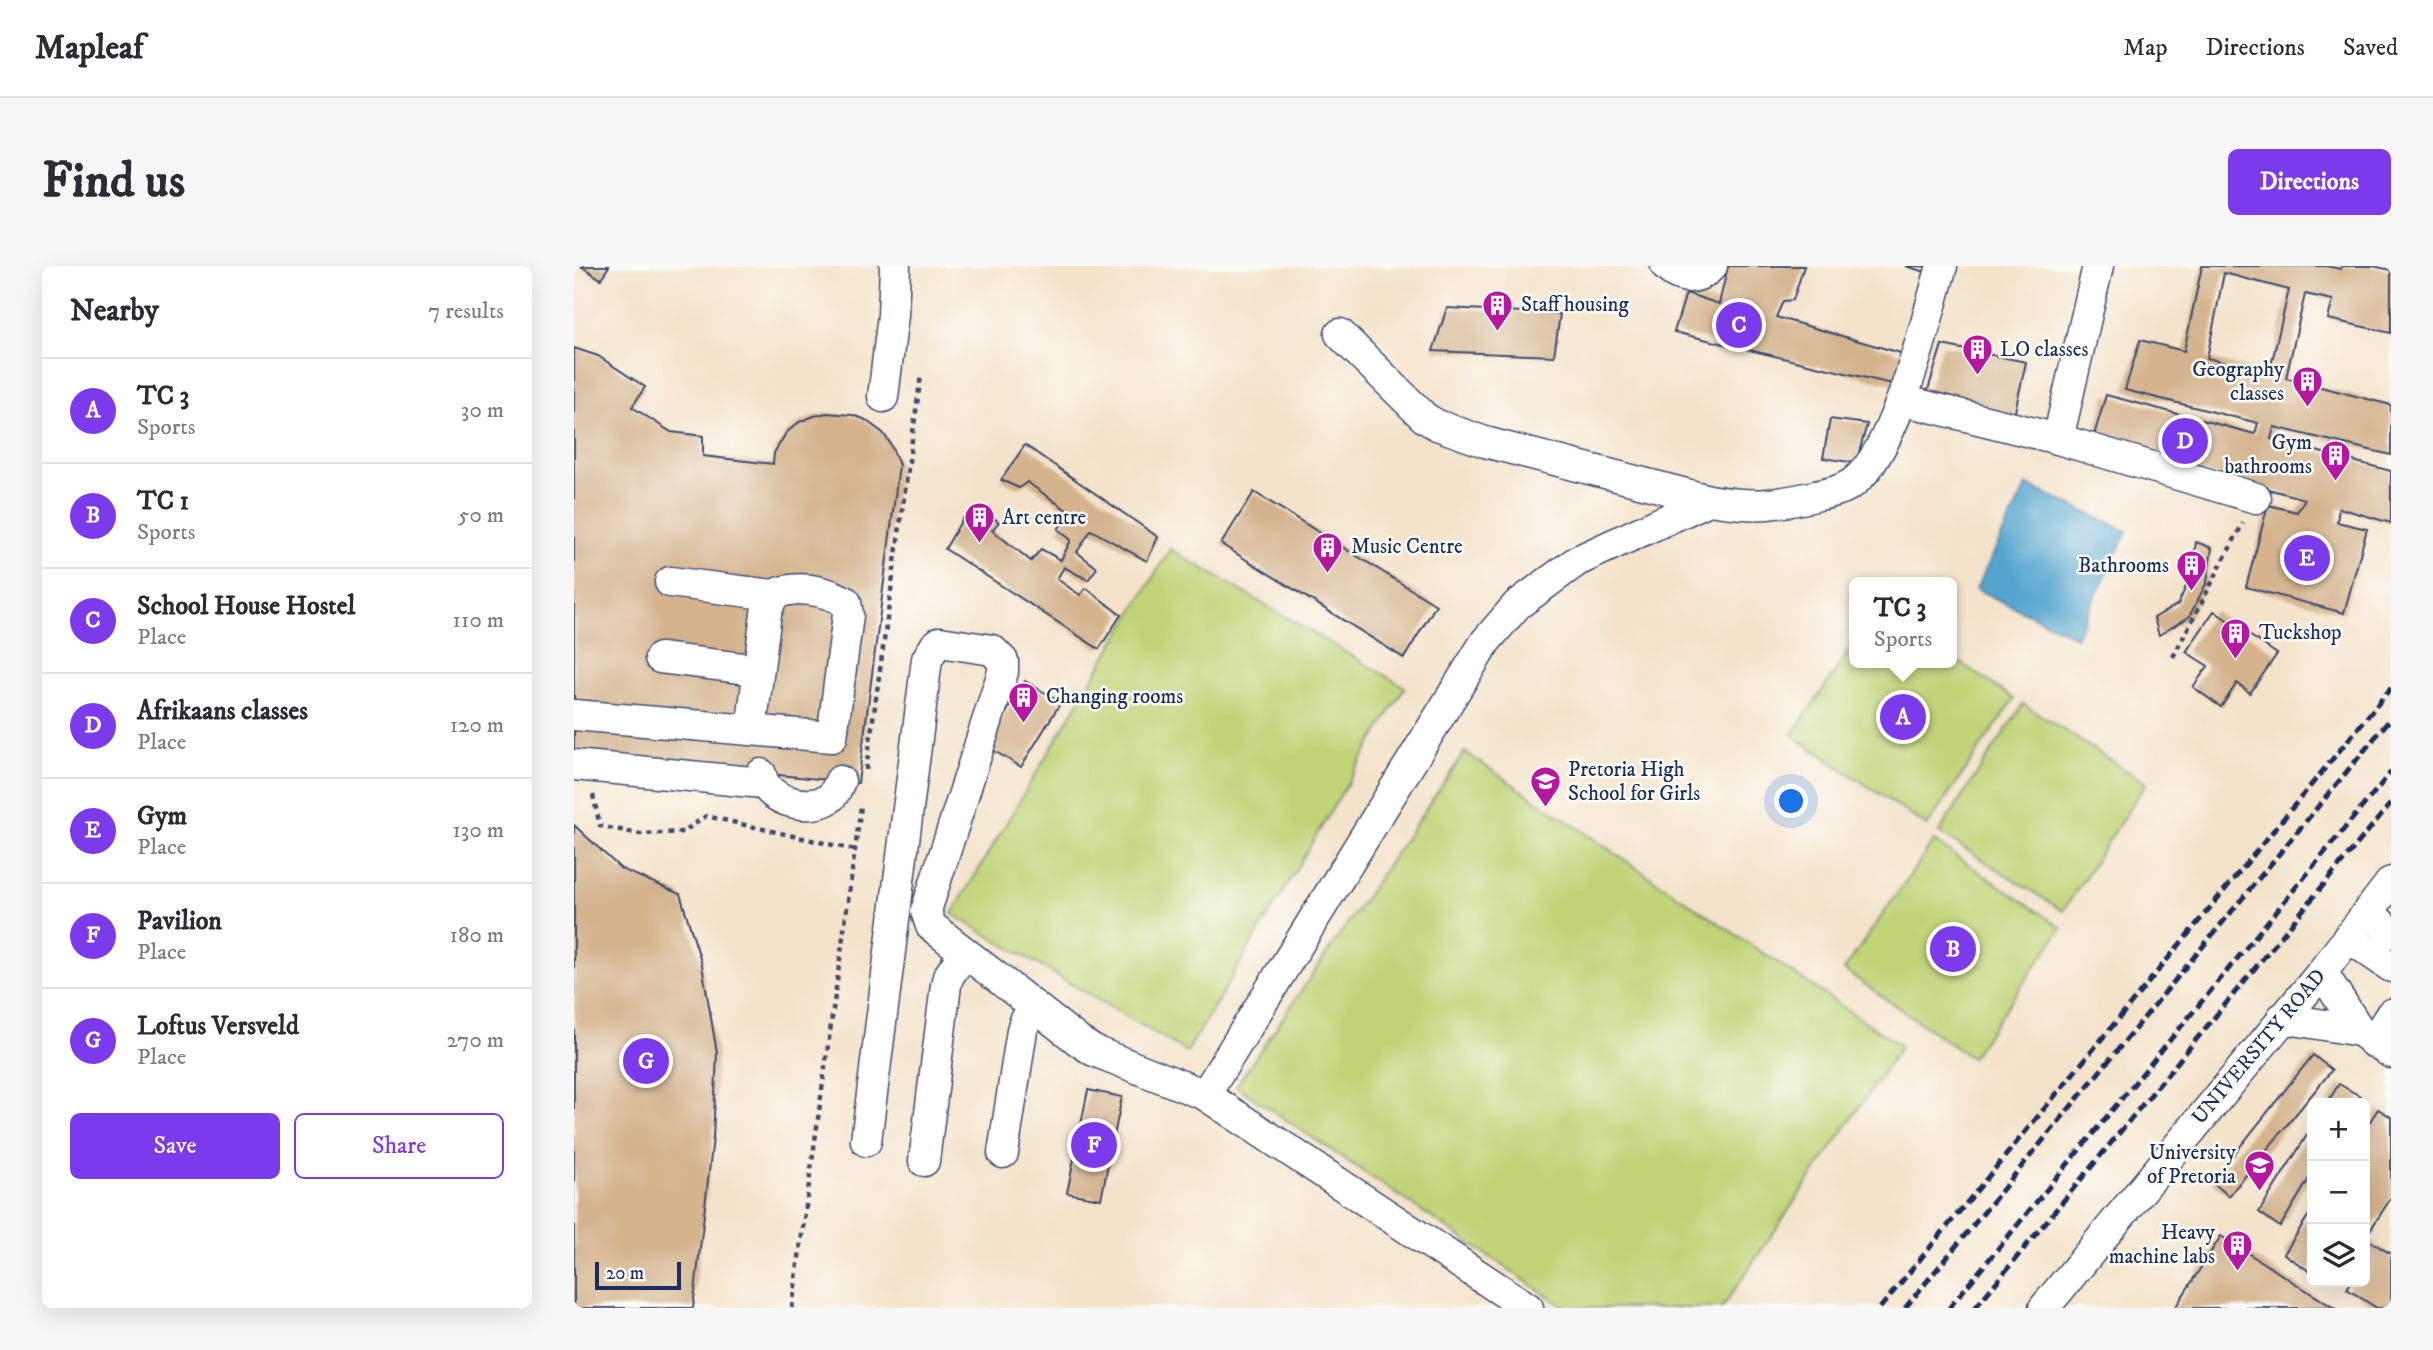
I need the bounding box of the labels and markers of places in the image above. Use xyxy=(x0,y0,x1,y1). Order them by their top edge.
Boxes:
building icon: Staff housing xyxy=(1481,288,1515,332)
place label: Staff housing xyxy=(1521,292,1630,318)
pin: C xyxy=(1716,299,1762,351)
building icon: LO classes xyxy=(1960,333,1994,377)
place label: LO classes xyxy=(2000,337,2089,363)
place label: Geography classes xyxy=(2192,357,2285,407)
building icon: Geography classes xyxy=(2290,365,2324,409)
pin: D xyxy=(2162,415,2208,467)
place label: Gym bathrooms xyxy=(2224,430,2312,480)
building icon: Gym bathrooms xyxy=(2318,438,2352,482)
building icon: Art centre xyxy=(962,501,996,545)
place label: Art centre xyxy=(1002,505,1087,531)
building icon: Music Centre xyxy=(1311,530,1345,574)
pin: E xyxy=(2284,532,2330,584)
place label: Music Centre xyxy=(1351,534,1463,560)
building icon: Bathrooms xyxy=(2175,549,2209,593)
place label: Bathrooms xyxy=(2078,553,2169,579)
building icon: Tuckshop xyxy=(2219,616,2253,660)
place label: Tuckshop xyxy=(2259,620,2342,646)
building icon: Changing rooms xyxy=(1006,680,1040,724)
place label: Changing rooms xyxy=(1046,684,1183,710)
pin: A xyxy=(1880,691,1926,743)
place label: Pretoria High School for Girls xyxy=(1568,757,1700,807)
school or university icon: Pretoria High School for Girls xyxy=(1528,765,1562,809)
pin: B xyxy=(1930,923,1976,975)
pin: G xyxy=(623,1035,669,1087)
pin: F xyxy=(1071,1119,1117,1171)
place label: University of Pretoria xyxy=(2147,1140,2237,1190)
school or university icon: University of Pretoria xyxy=(2242,1148,2276,1192)
place label: Heavy machine labs xyxy=(2109,1220,2216,1270)
building icon: Heavy machine labs xyxy=(2221,1228,2255,1272)

